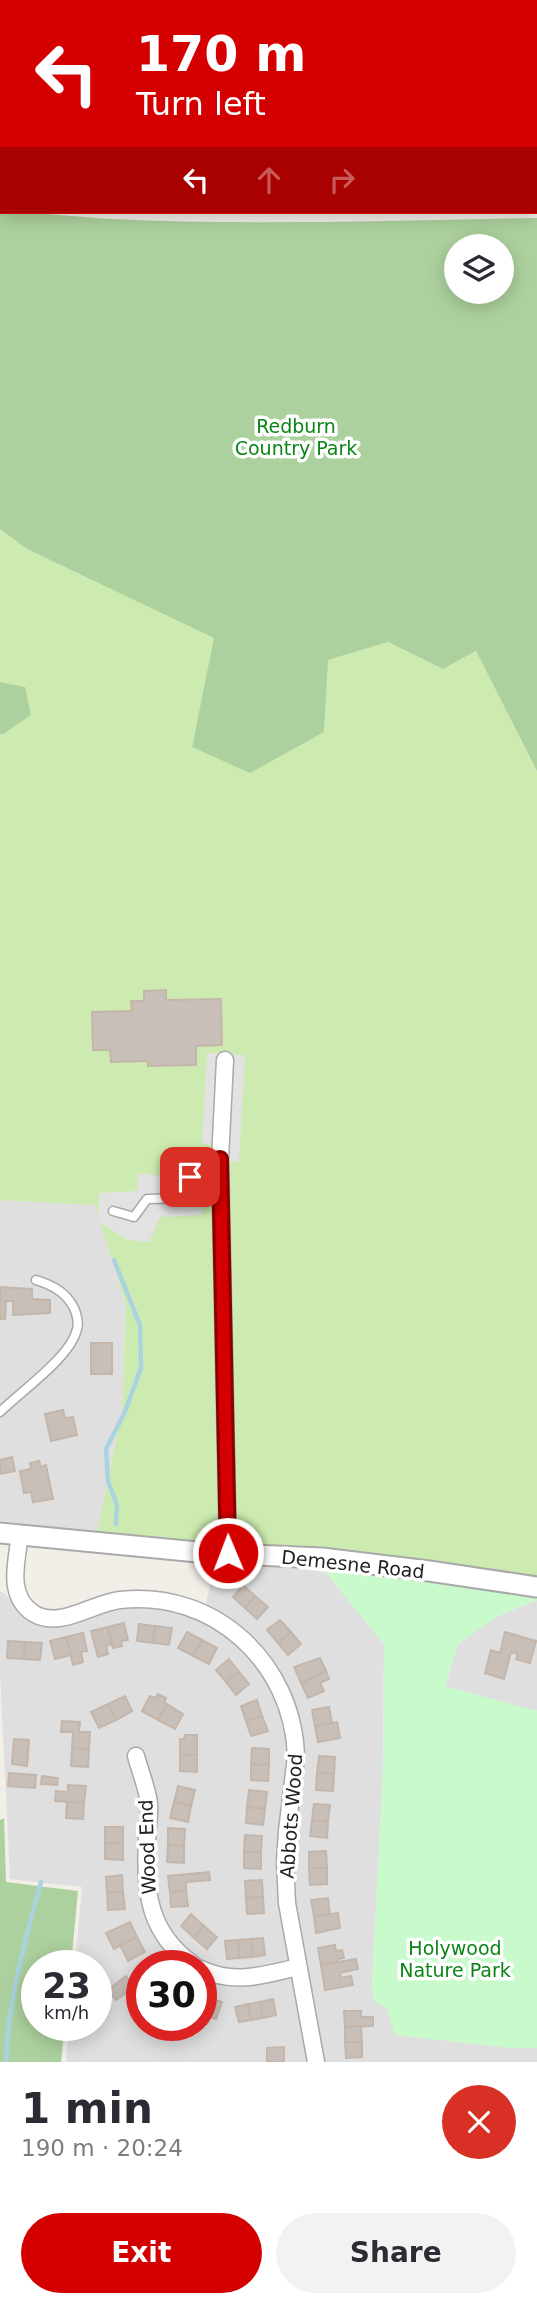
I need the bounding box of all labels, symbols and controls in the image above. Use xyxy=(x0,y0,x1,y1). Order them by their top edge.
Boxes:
text: 170 m xyxy=(136,26,306,83)
icon: left xyxy=(21,28,112,119)
text: Turn left xyxy=(136,85,266,123)
icon: left xyxy=(177,161,215,199)
icon: ahead xyxy=(250,161,288,199)
icon: right xyxy=(323,161,361,199)
map controls xyxy=(444,234,514,304)
button: layers xyxy=(444,234,514,304)
park label: Redburn Country Park xyxy=(235,415,357,459)
pin xyxy=(160,1147,220,1207)
icon: arrive xyxy=(171,1158,209,1196)
position arrow xyxy=(191,1516,265,1590)
street label: Demesne Road xyxy=(280,1546,426,1582)
street label: Abbots Wood xyxy=(276,1753,306,1879)
street label: Wood End xyxy=(134,1799,160,1895)
park label: Holywood Nature Park xyxy=(399,1937,511,1981)
speed limit sign: 30 xyxy=(126,1950,217,2041)
text: 23 xyxy=(42,1966,91,2006)
text: km/h xyxy=(44,2002,89,2023)
text: 1 min xyxy=(21,2084,153,2133)
button: close xyxy=(442,2085,516,2159)
text: 190 m · 20:24 xyxy=(21,2135,183,2161)
button: Exit xyxy=(21,2213,262,2293)
button: Share xyxy=(276,2213,516,2293)

